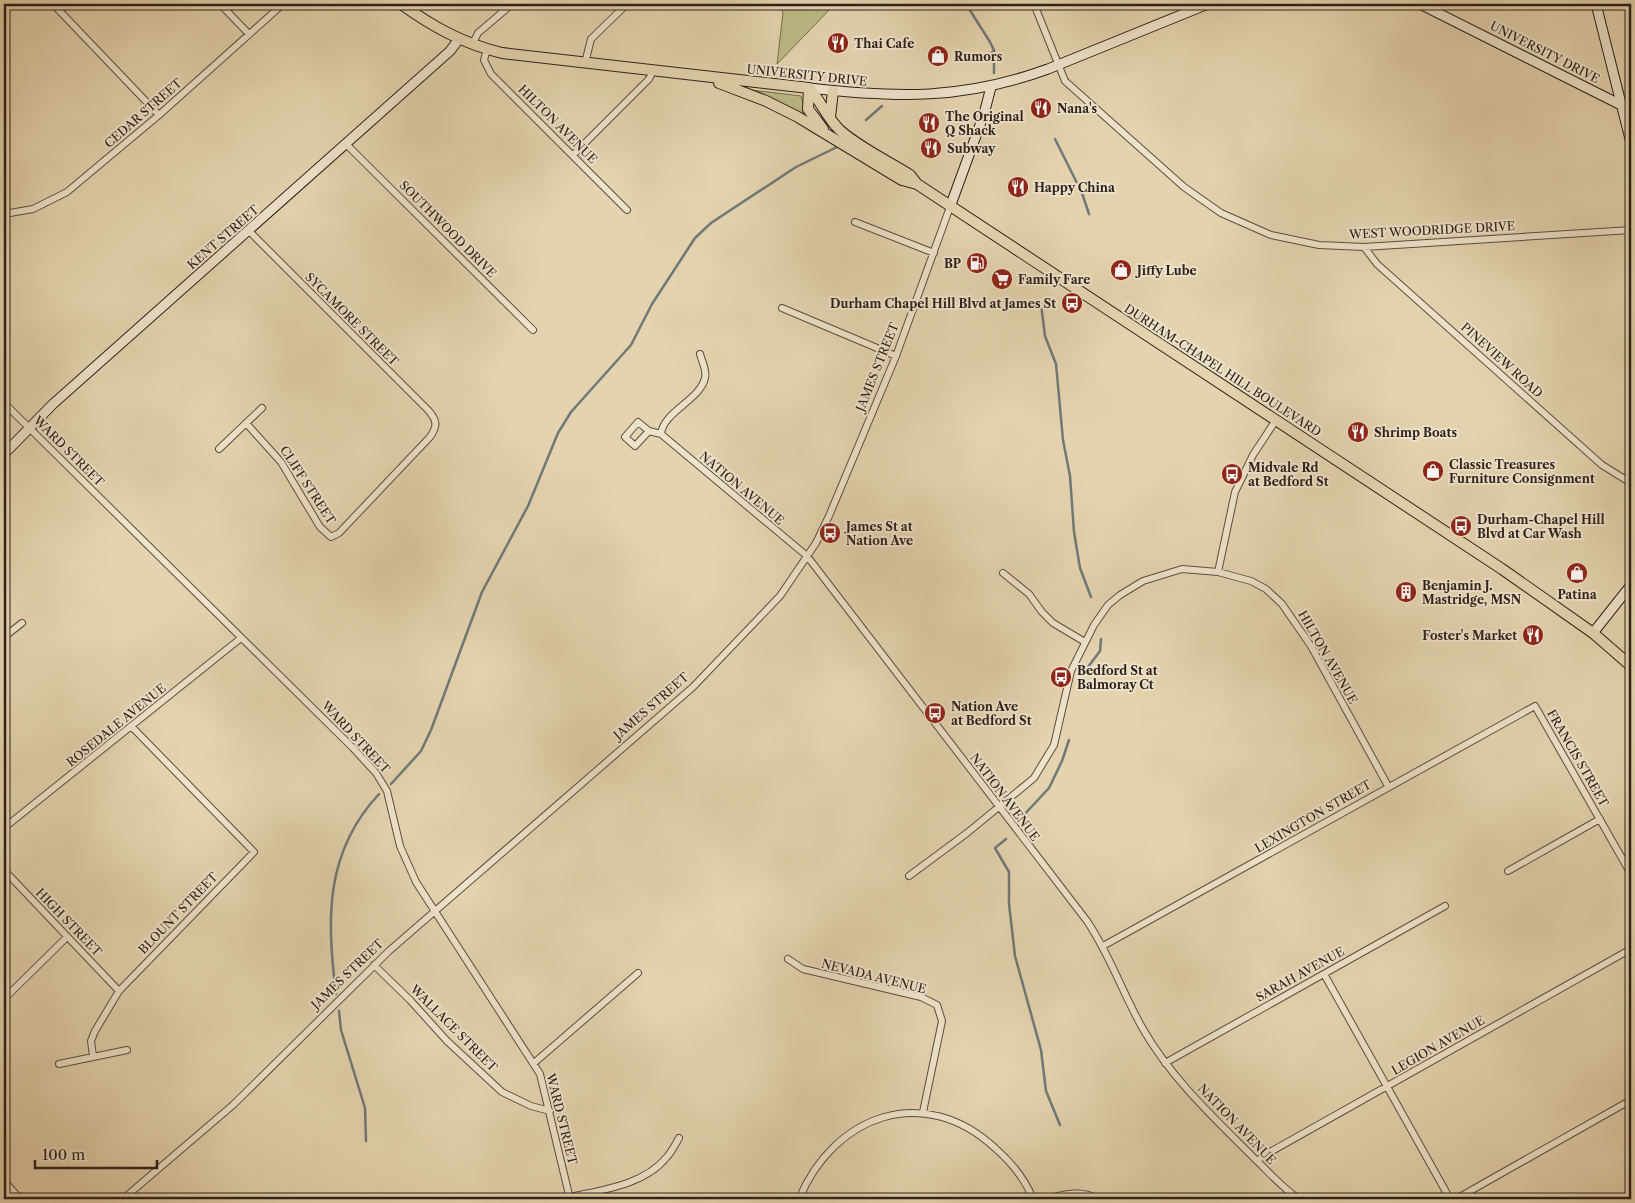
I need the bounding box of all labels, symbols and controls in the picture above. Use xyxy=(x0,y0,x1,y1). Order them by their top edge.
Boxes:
street label: UNIVERSITY DRIVE xyxy=(1488,18,1602,86)
restaurant icon: Thai Cafe xyxy=(826,31,850,55)
place label: Thai Cafe xyxy=(854,36,914,51)
shop icon: Rumors xyxy=(926,44,950,68)
place label: Rumors xyxy=(954,49,1003,64)
street label: UNIVERSITY DRIVE xyxy=(746,61,868,89)
street label: CEDAR STREET xyxy=(101,75,185,151)
street label: HILTON AVENUE xyxy=(515,81,601,167)
restaurant icon: Nana's xyxy=(1029,96,1053,120)
place label: Nana's xyxy=(1057,101,1098,116)
place label: The Original Q Shack xyxy=(945,109,1024,138)
restaurant icon: The Original Q Shack xyxy=(917,111,941,135)
restaurant icon: Subway xyxy=(919,136,943,160)
place label: Subway xyxy=(947,141,996,156)
restaurant icon: Happy China xyxy=(1006,175,1030,199)
street label: SOUTHWOOD DRIVE xyxy=(396,177,500,281)
place label: Happy China xyxy=(1034,180,1116,195)
street label: KENT STREET xyxy=(184,202,262,272)
street label: WEST WOODRIDGE DRIVE xyxy=(1348,218,1515,242)
fuel station icon: BP xyxy=(965,251,989,275)
place label: BP xyxy=(944,256,961,271)
shop icon: Jiffy Lube xyxy=(1109,258,1133,282)
place label: Jiffy Lube xyxy=(1135,263,1197,278)
supermarket icon: Family Fare xyxy=(990,267,1014,291)
street label: SYCAMORE STREET xyxy=(302,269,402,369)
place label: Family Fare xyxy=(1018,272,1091,287)
bus stop icon: Durham Chapel Hill Blvd at James St xyxy=(1060,291,1084,315)
place label: Durham Chapel Hill Blvd at James St xyxy=(830,296,1056,311)
street label: DURHAM-CHAPEL HILL BOULEVARD xyxy=(1122,301,1325,440)
street label: PINEVIEW ROAD xyxy=(1458,319,1546,401)
street label: JAMES STREET xyxy=(852,320,902,415)
street label: WARD STREET xyxy=(30,412,107,489)
restaurant icon: Shrimp Boats xyxy=(1346,420,1370,444)
place label: Shrimp Boats xyxy=(1374,425,1457,440)
street label: CLIFF STREET xyxy=(277,443,339,527)
street label: NATION AVENUE xyxy=(697,448,787,528)
place label: Classic Treasures Furniture Consignment xyxy=(1449,457,1595,486)
shop icon: Classic Treasures Furniture Consignment xyxy=(1421,459,1445,483)
place label: Midvale Rd at Bedford St xyxy=(1248,460,1329,489)
bus stop icon: Midvale Rd at Bedford St xyxy=(1220,462,1244,486)
place label: Durham-Chapel Hill Blvd at Car Wash xyxy=(1477,512,1605,541)
bus stop icon: Durham-Chapel Hill Blvd at Car Wash xyxy=(1449,514,1473,538)
place label: James St at Nation Ave xyxy=(844,519,913,548)
bus stop icon: James St at Nation Ave xyxy=(818,521,842,545)
shop icon: Patina xyxy=(1565,561,1589,585)
place label: Benjamin J. Mastridge, MSN xyxy=(1422,578,1522,607)
building icon: Benjamin J. Mastridge, MSN xyxy=(1394,580,1418,604)
place label: Patina xyxy=(1557,587,1598,602)
street label: HILTON AVENUE xyxy=(1295,608,1361,706)
restaurant icon: Foster's Market xyxy=(1521,623,1545,647)
place label: Foster's Market xyxy=(1422,628,1517,643)
place label: Bedford St at Balmoray Ct xyxy=(1077,663,1158,692)
bus stop icon: Bedford St at Balmoray Ct xyxy=(1049,665,1073,689)
street label: JAMES STREET xyxy=(609,669,692,744)
street label: ROSEDALE AVENUE xyxy=(63,680,169,770)
street label: WARD STREET xyxy=(318,697,393,776)
place label: Nation Ave at Bedford St xyxy=(951,699,1032,728)
bus stop icon: Nation Ave at Bedford St xyxy=(923,701,947,725)
street label: FRANCIS STREET xyxy=(1544,707,1612,809)
street label: NATION AVENUE xyxy=(967,750,1043,844)
street label: LEXINGTON STREET xyxy=(1252,777,1374,855)
street label: BLOUNT STREET xyxy=(135,869,221,957)
street label: HIGH STREET xyxy=(33,885,105,959)
street label: JAMES STREET xyxy=(306,936,386,1014)
street label: SARAH AVENUE xyxy=(1253,943,1347,1005)
street label: NEVADA AVENUE xyxy=(820,956,928,996)
street label: WALLACE STREET xyxy=(407,981,501,1075)
street label: LEGION AVENUE xyxy=(1389,1012,1487,1078)
street label: WARD STREET xyxy=(543,1071,581,1166)
street label: NATION AVENUE xyxy=(1195,1081,1279,1167)
scale bar xyxy=(35,1138,158,1170)
text: 100 m xyxy=(42,1145,85,1164)

